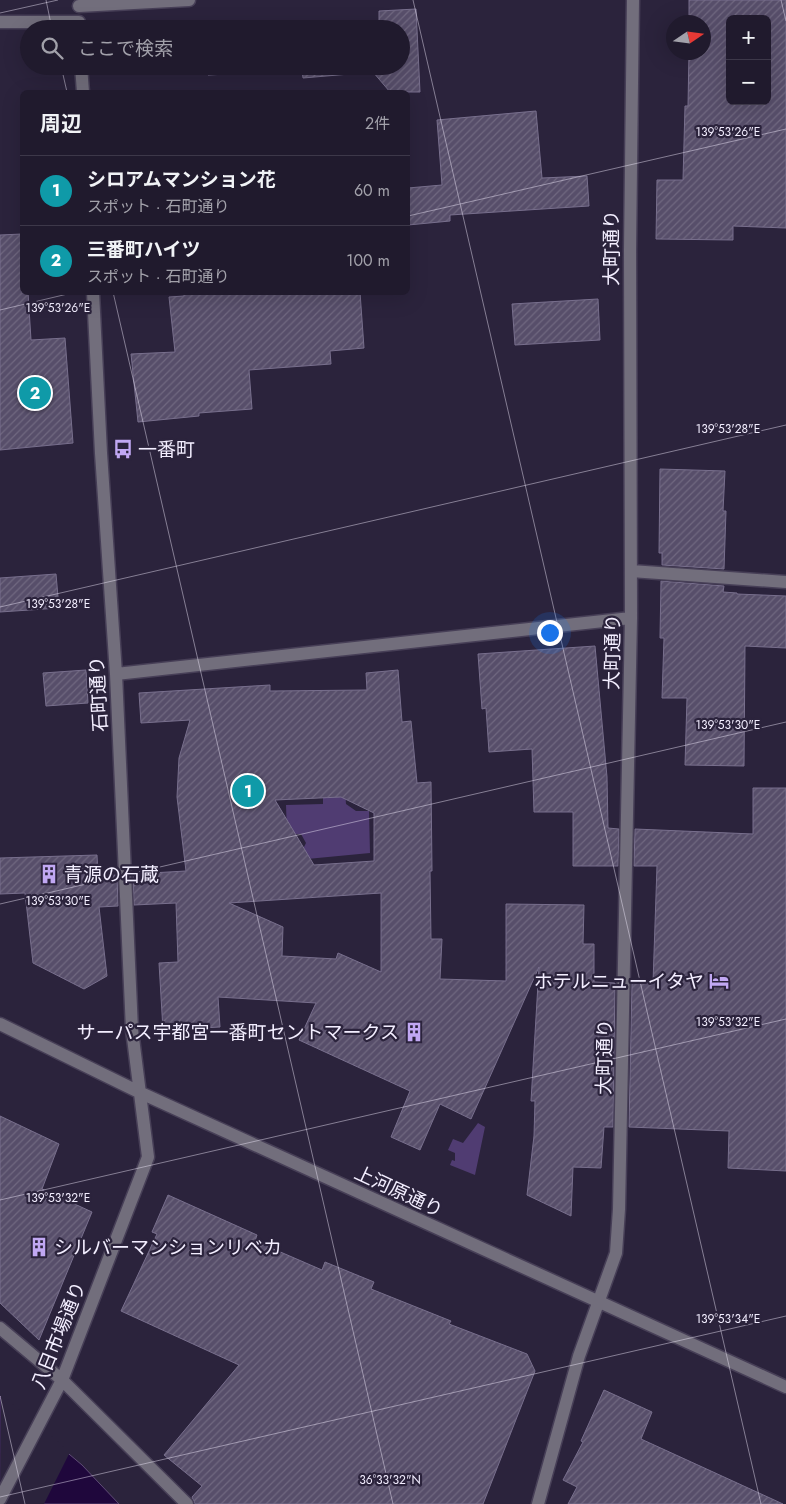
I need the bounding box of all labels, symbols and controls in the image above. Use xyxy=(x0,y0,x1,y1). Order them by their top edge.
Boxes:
north arrow xyxy=(666,15,711,60)
map controls xyxy=(726,15,771,105)
button: + xyxy=(726,15,771,60)
search box xyxy=(20,20,410,75)
icon: search xyxy=(38,34,66,62)
text: ここで検索 xyxy=(78,35,173,62)
button: − xyxy=(726,60,771,105)
text: 周辺 xyxy=(40,109,82,139)
text: 2件 xyxy=(365,112,390,135)
text: 139°53'26"E xyxy=(696,123,760,141)
text: シロアムマンション花 xyxy=(87,166,276,193)
text: 1 xyxy=(52,179,60,202)
text: 60 m xyxy=(354,179,390,202)
text: スポット · 石町通り xyxy=(87,195,229,218)
street label: 大町通り xyxy=(598,210,625,286)
text: 三番町ハイツ xyxy=(87,236,201,263)
text: 2 xyxy=(51,249,61,272)
text: 100 m xyxy=(346,249,390,272)
text: スポット · 石町通り xyxy=(87,265,229,288)
text: 139°53'26"E xyxy=(26,299,90,317)
pin: 2 xyxy=(19,374,51,412)
text: 139°53'28"E xyxy=(696,420,760,438)
place label: 一番町 xyxy=(138,436,195,463)
bus stop icon: 一番町 xyxy=(112,438,134,460)
text: 139°53'28"E xyxy=(26,595,90,613)
street label: 大町通り xyxy=(598,614,627,690)
your location xyxy=(537,620,563,646)
street label: 石町通り xyxy=(83,655,114,733)
text: 139°53'30"E xyxy=(696,716,760,734)
pin: 1 xyxy=(232,772,264,810)
place label: 青源の石蔵 xyxy=(64,861,159,888)
building icon: 青源の石蔵 xyxy=(38,863,60,885)
text: 139°53'30"E xyxy=(26,892,90,910)
place label: ホテルニューイタヤ xyxy=(534,968,704,995)
hotel icon: ホテルニューイタヤ xyxy=(708,970,730,992)
text: 139°53'32"E xyxy=(696,1013,760,1031)
place label: サーパス宇都宮一番町セントマークス xyxy=(77,1019,399,1046)
street label: 大町通り xyxy=(590,1019,619,1095)
building icon: サーパス宇都宮一番町セントマークス xyxy=(403,1021,425,1043)
street label: 上河原通り xyxy=(350,1159,448,1224)
text: 139°53'32"E xyxy=(26,1189,90,1207)
place label: シルバーマンションリベカ xyxy=(54,1234,282,1261)
building icon: シルバーマンションリベカ xyxy=(28,1236,50,1258)
street label: 八日市場通り xyxy=(25,1277,92,1393)
text: 139°53'34"E xyxy=(696,1310,760,1328)
text: 36°33'32"N xyxy=(359,1471,421,1489)

